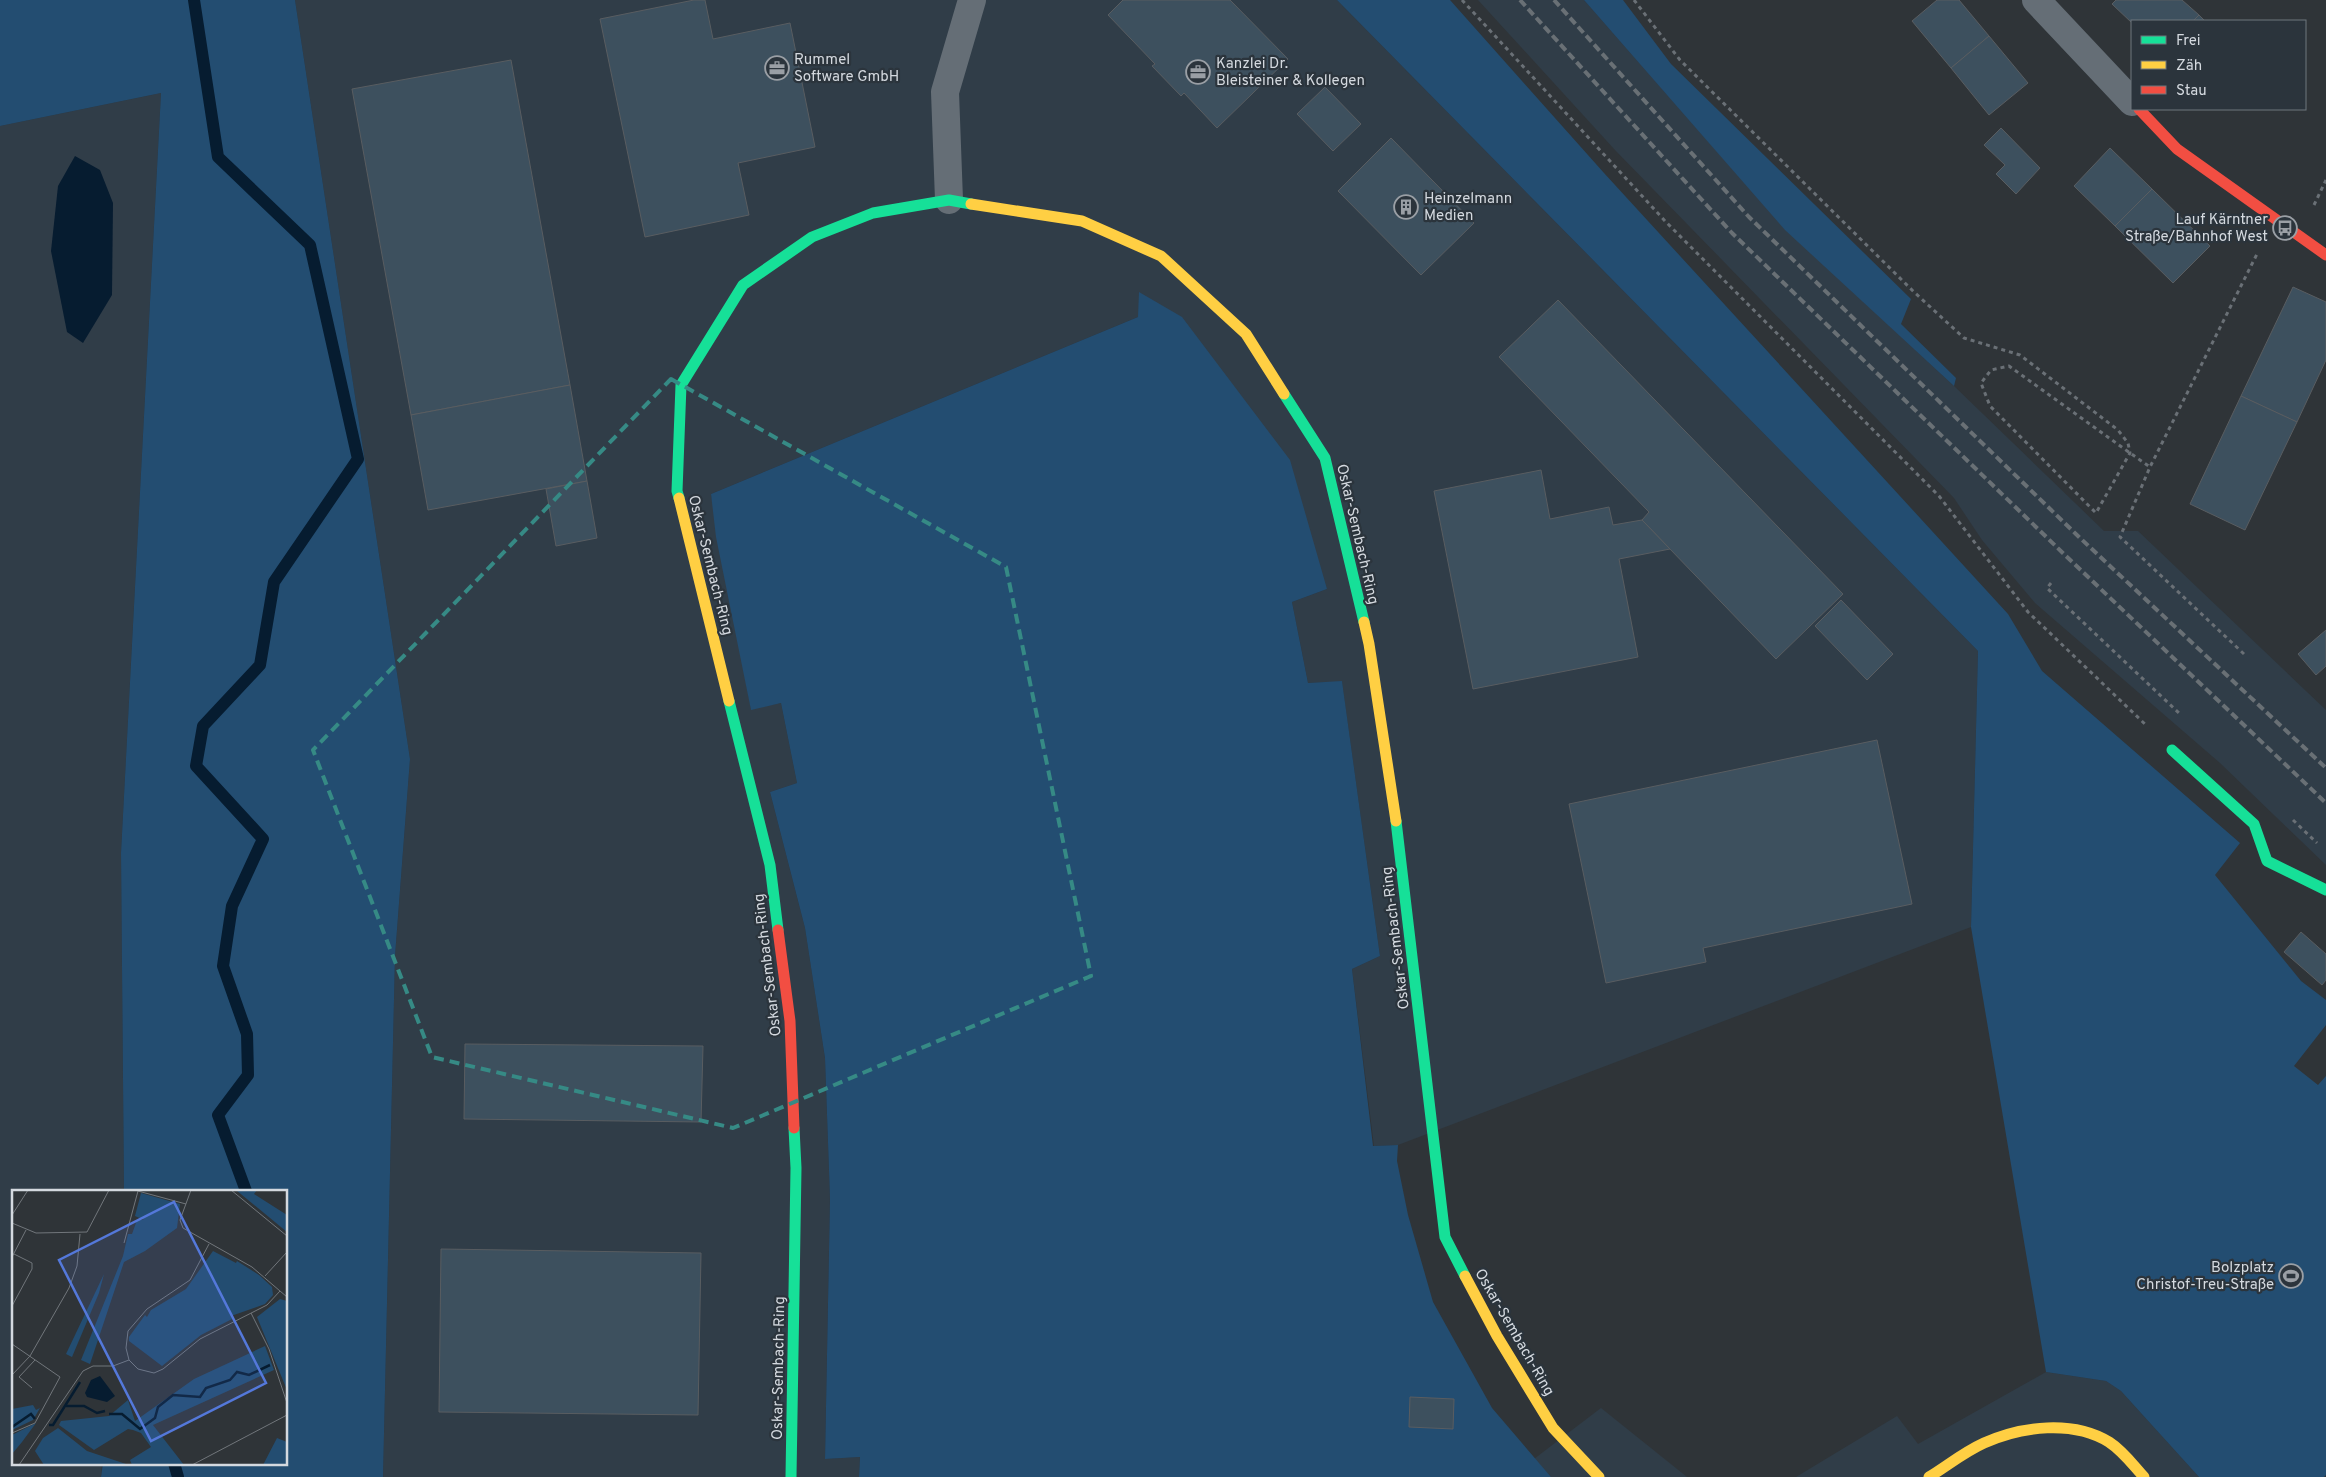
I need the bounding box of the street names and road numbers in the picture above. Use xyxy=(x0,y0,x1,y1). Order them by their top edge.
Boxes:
street label: Oskar-Sembach-Ring xyxy=(1331,462,1382,606)
street label: Oskar-Sembach-Ring xyxy=(683,493,736,637)
street label: Oskar-Sembach-Ring xyxy=(1378,865,1415,1010)
street label: Oskar-Sembach-Ring xyxy=(750,892,787,1037)
street label: Oskar-Sembach-Ring xyxy=(1470,1266,1558,1400)
street label: Oskar-Sembach-Ring xyxy=(769,1296,790,1440)

